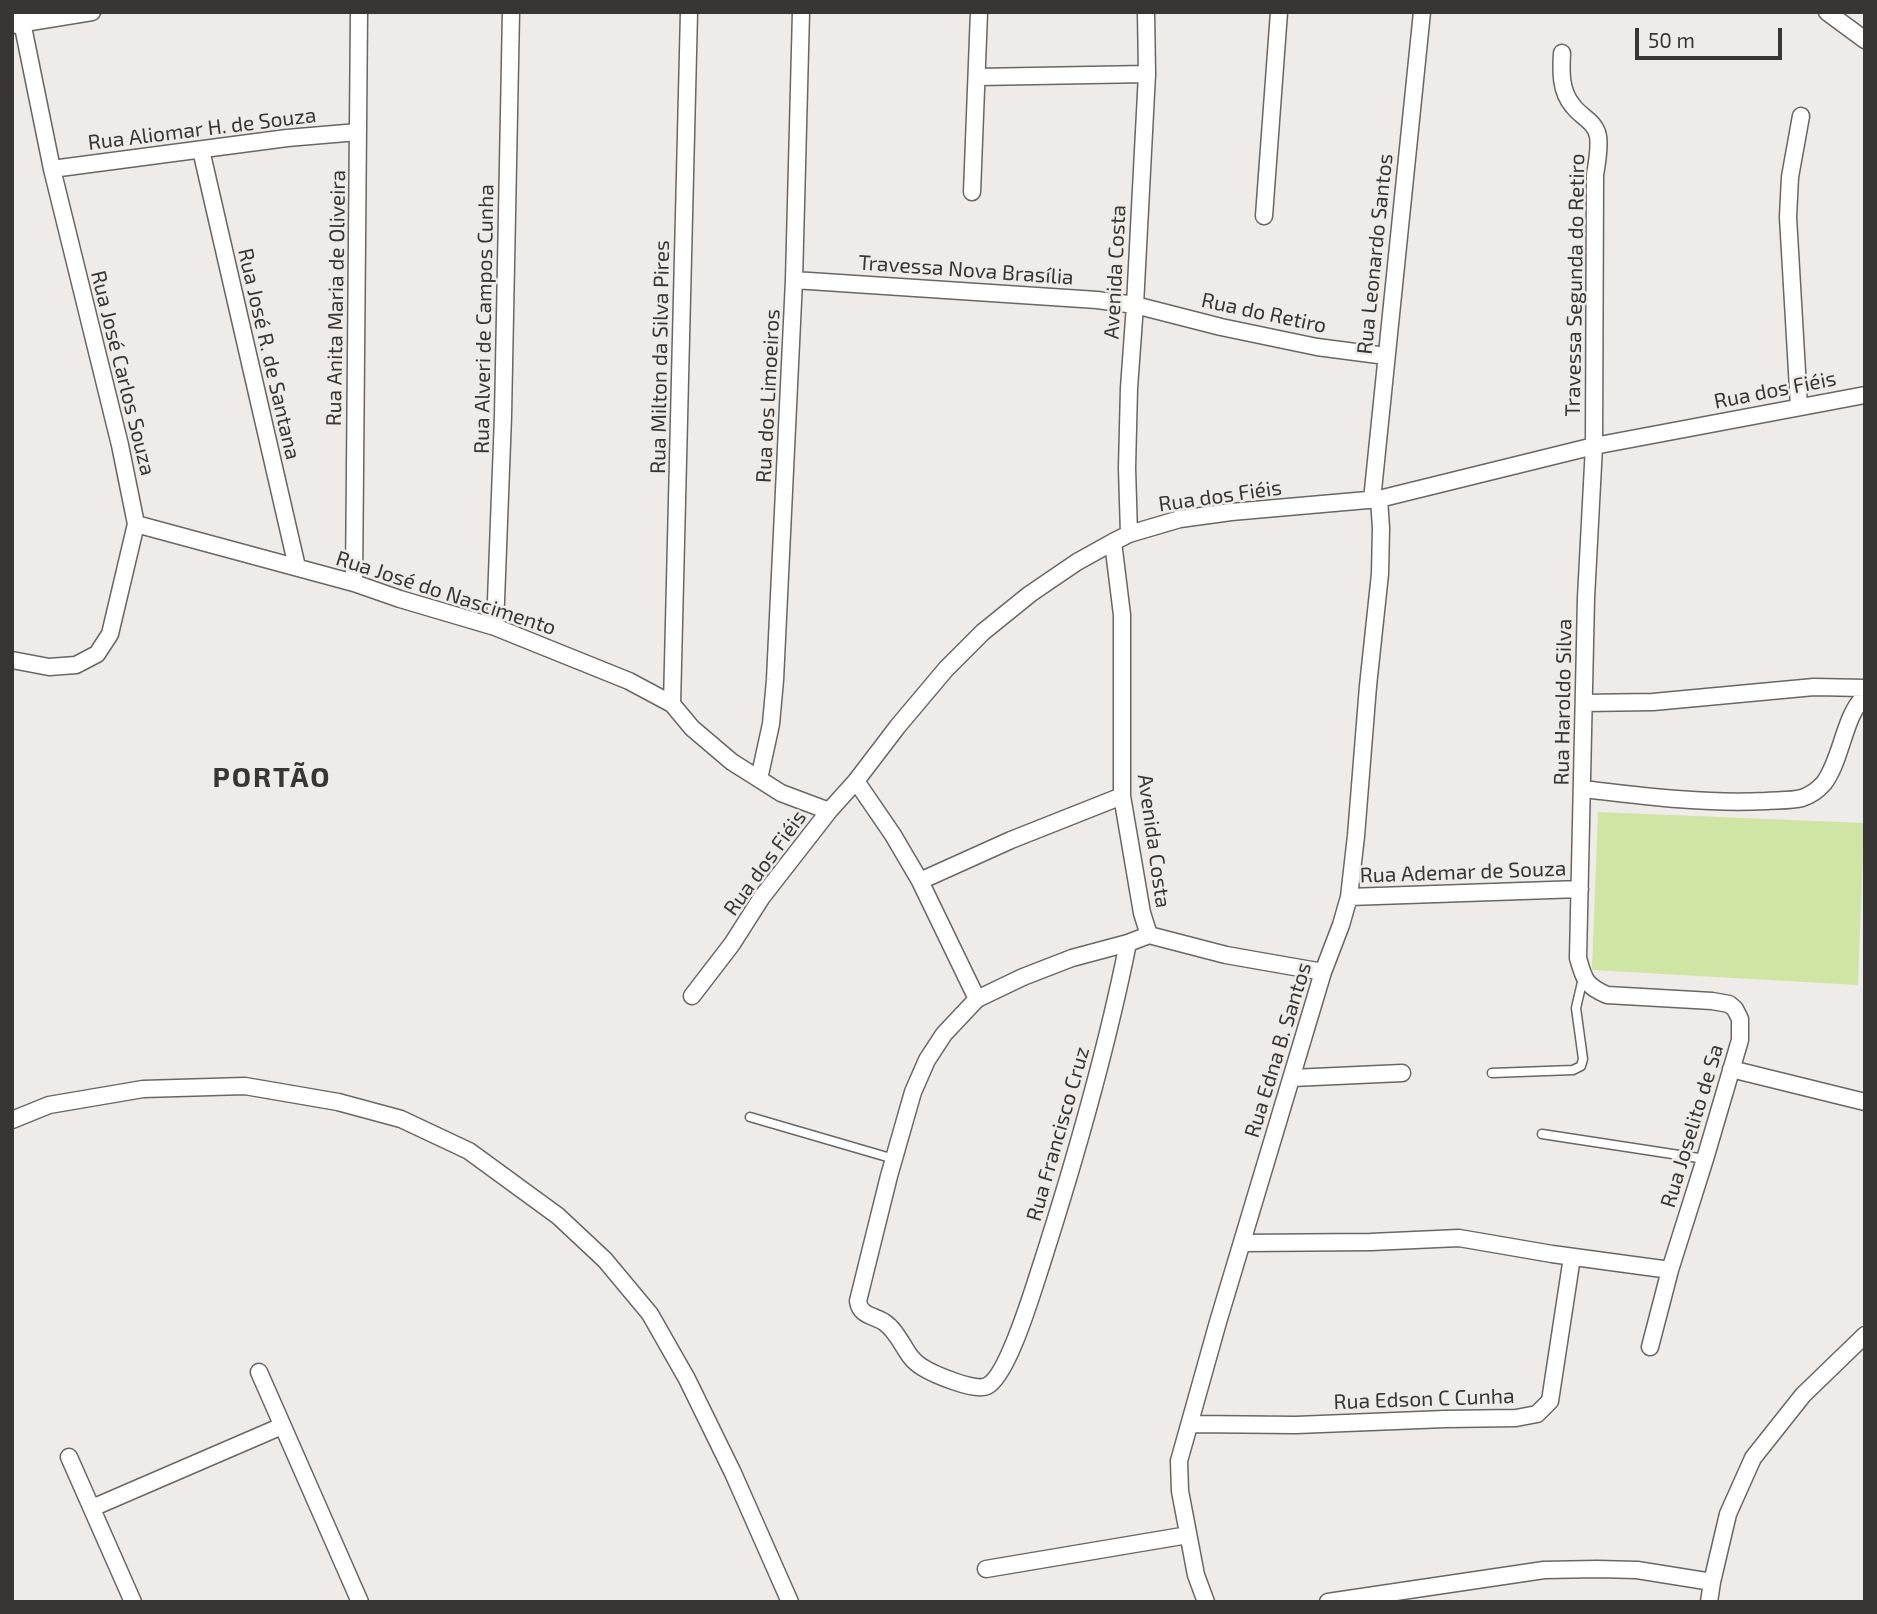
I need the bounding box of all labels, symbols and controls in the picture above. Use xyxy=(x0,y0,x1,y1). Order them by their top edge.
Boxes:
scale bar xyxy=(1639,14,1786,58)
text: 50 m xyxy=(1648,27,1695,52)
street label: Rua Aliomar H. de Souza xyxy=(86,102,318,156)
street label: Rua Leonardo Santos xyxy=(1352,152,1398,356)
street label: Travessa Segunda do Retiro xyxy=(1560,153,1590,417)
street label: Rua Anita Maria de Oliveira xyxy=(321,170,351,426)
street label: Rua Alveri de Campos Cunha xyxy=(469,184,499,454)
street label: Avenida Costa xyxy=(1099,204,1131,340)
street label: Rua Milton da Silva Pires xyxy=(645,240,675,474)
street label: Rua José R. de Santana xyxy=(232,246,306,462)
street label: Travessa Nova Brasília xyxy=(858,250,1074,290)
street label: Rua José Carlos Souza xyxy=(85,268,161,478)
street label: Rua do Retiro xyxy=(1199,287,1329,339)
street label: Rua dos Limoeiros xyxy=(751,308,785,484)
street label: Rua dos Fiéis xyxy=(1712,366,1838,414)
street label: Rua dos Fiéis xyxy=(1157,475,1283,517)
street label: Rua José do Nascimento xyxy=(333,546,559,640)
street label: Rua Haroldo Silva xyxy=(1549,618,1577,786)
district label: PORTÃO xyxy=(213,761,331,795)
street label: Avenida Costa xyxy=(1132,773,1176,909)
street label: Rua dos Fiéis xyxy=(718,805,812,921)
street label: Rua Ademar de Souza xyxy=(1359,856,1567,888)
street label: Rua Edna B. Santos xyxy=(1239,959,1317,1141)
street label: Rua Joselito de Sa xyxy=(1655,1041,1729,1211)
street label: Rua Francisco Cruz xyxy=(1021,1044,1095,1224)
street label: Rua Edson C Cunha xyxy=(1333,1383,1515,1415)

